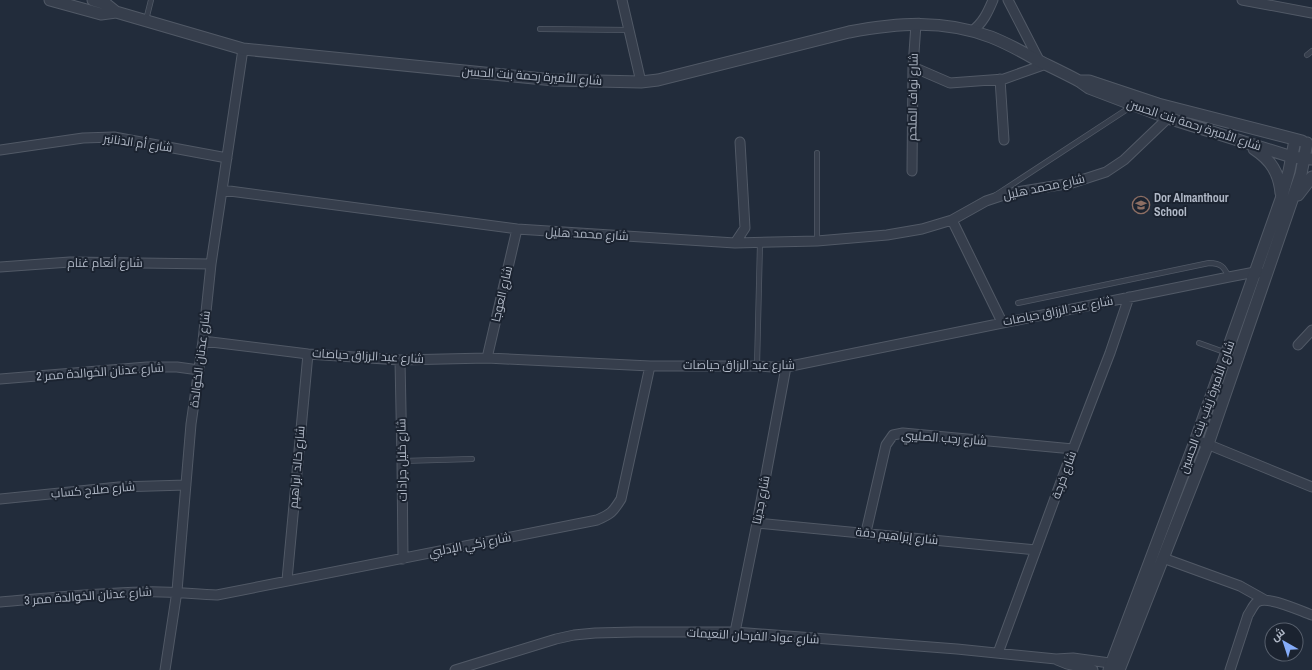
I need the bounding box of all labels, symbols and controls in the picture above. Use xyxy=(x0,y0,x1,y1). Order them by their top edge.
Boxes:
street label: شارع نواف الملحم xyxy=(904,53,922,141)
street label: شارع الأميرة رحمة بنت الحسن xyxy=(461,63,603,89)
street label: شارع الأميرة رحمة بنت الحسن xyxy=(1125,96,1263,154)
street label: شارع أم الدنانير xyxy=(101,130,174,156)
street label: شارع محمد هليل xyxy=(1002,170,1086,203)
place label: Dor Almanthour School xyxy=(1154,190,1229,220)
school or university icon: Dor Almanthour School xyxy=(1131,195,1151,215)
street label: شارع محمد هليل xyxy=(545,224,629,244)
street label: شارع أنعام غنام xyxy=(67,255,143,271)
street label: شارع العوجا xyxy=(488,264,516,324)
street label: شارع عبد الرزاق حياصات xyxy=(1002,292,1115,330)
street label: شارع عدنان الخوالدة xyxy=(186,310,214,408)
street label: شارع الأميرة زينب بنت الحسين xyxy=(1176,338,1239,476)
street label: شارع عبد الرزاق حياصات xyxy=(312,345,424,367)
street label: شارع عبد الرزاق حياصات xyxy=(683,357,795,373)
street label: شارع عدنان الخوالدة ممر 2 xyxy=(36,360,164,384)
street label: شارع خليل جرادات xyxy=(393,418,411,502)
street label: شارع خالد ابراهيم xyxy=(285,425,309,509)
street label: شارع رجب الصليبي xyxy=(901,427,987,451)
street label: شارع خرجة xyxy=(1048,449,1080,501)
street label: شارع جديتا xyxy=(748,474,774,526)
street label: شارع صلاح كساب xyxy=(50,478,136,502)
street label: شارع إبراهيم دقة xyxy=(855,524,939,548)
street label: شارع زكي الإدلبي xyxy=(428,529,513,563)
street label: شارع عدنان الخوالدة ممر 3 xyxy=(24,584,152,608)
north arrow xyxy=(1264,622,1304,662)
text: ش xyxy=(1268,624,1288,644)
street label: شارع عواد الفرحان النعيمات xyxy=(686,625,820,647)

